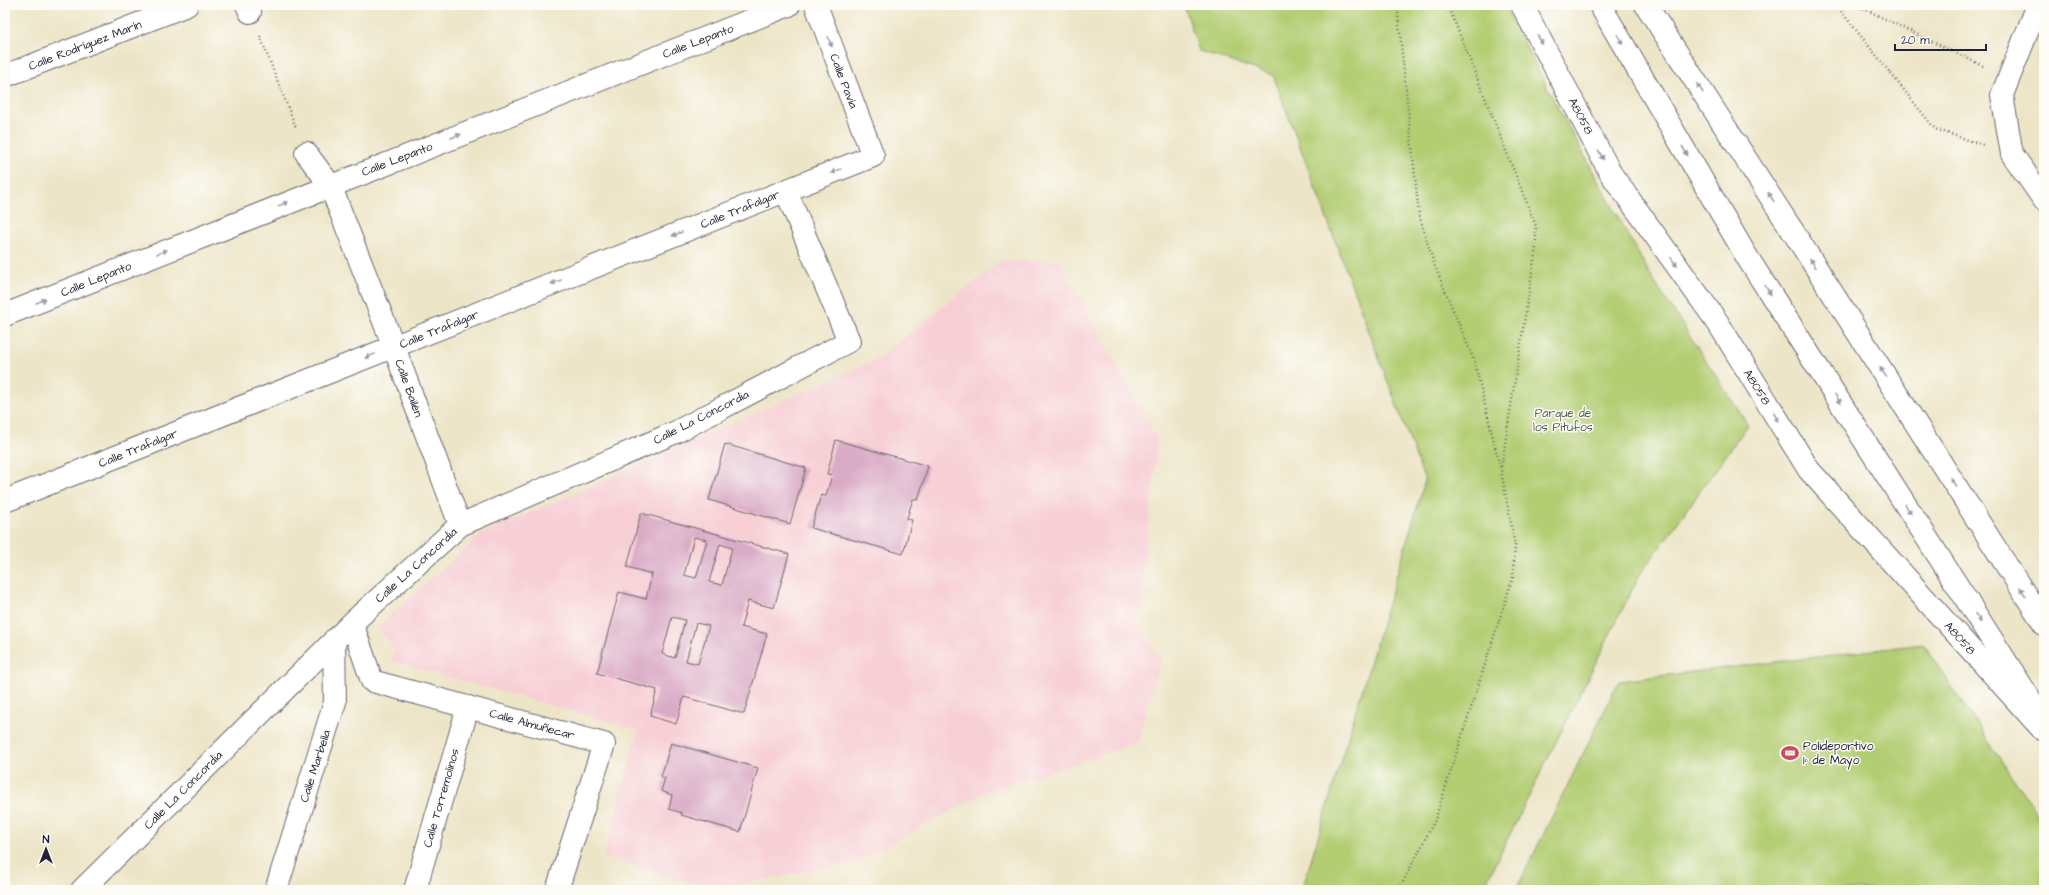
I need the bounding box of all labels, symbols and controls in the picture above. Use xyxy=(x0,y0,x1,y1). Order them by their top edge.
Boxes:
street label: Calle Rodríguez Marín xyxy=(26,16,144,76)
street label: Calle Lepanto xyxy=(660,20,736,63)
scale bar xyxy=(1895,26,1986,52)
text: 20 m xyxy=(1901,32,1930,49)
one-way arrow xyxy=(1616,33,1623,45)
one-way arrow xyxy=(1537,34,1544,45)
one-way arrow xyxy=(827,36,833,48)
street label: Calle Pavía xyxy=(825,51,862,111)
one-way arrow xyxy=(1697,82,1704,94)
street label: A8058 xyxy=(1564,95,1597,138)
one-way arrow xyxy=(450,132,462,138)
street label: Calle Lepanto xyxy=(359,138,435,181)
one-way arrow xyxy=(1682,145,1689,157)
one-way arrow xyxy=(1597,149,1604,160)
one-way arrow xyxy=(830,168,842,174)
street label: Calle Trafalgar xyxy=(698,186,783,234)
one-way arrow xyxy=(1767,192,1775,202)
one-way arrow xyxy=(277,201,288,207)
one-way arrow xyxy=(670,232,682,238)
one-way arrow xyxy=(156,249,168,255)
street label: Calle Lepanto xyxy=(58,257,134,301)
one-way arrow xyxy=(1670,257,1678,267)
one-way arrow xyxy=(1810,257,1817,269)
one-way arrow xyxy=(549,280,561,286)
one-way arrow xyxy=(1764,285,1772,295)
one-way arrow xyxy=(36,297,48,303)
street label: Calle Trafalgar xyxy=(397,306,482,354)
one-way arrow xyxy=(364,354,376,360)
street label: Calle Bailén xyxy=(390,357,427,420)
street label: A8058 xyxy=(1739,366,1774,409)
one-way arrow xyxy=(1880,366,1887,378)
street label: Calle La Concordia xyxy=(651,386,752,449)
one-way arrow xyxy=(1834,394,1842,405)
park label: Parque de los Pitufos xyxy=(1533,405,1593,436)
one-way arrow xyxy=(1772,412,1780,422)
street label: Calle Trafalgar xyxy=(96,425,181,473)
one-way arrow xyxy=(1949,477,1957,487)
one-way arrow xyxy=(1905,503,1912,515)
street label: Calle La Concordia xyxy=(372,524,461,607)
one-way arrow xyxy=(2019,586,2027,597)
one-way arrow xyxy=(1975,612,1982,624)
street label: A8058 xyxy=(1940,618,1979,659)
street label: Calle Almuñecar xyxy=(487,705,577,744)
street label: Calle Marbella xyxy=(296,728,335,805)
place label: Polideportivo 1º de Mayo xyxy=(1803,738,1874,770)
sports icon: Polideportivo 1º de Mayo xyxy=(1780,743,1800,763)
street label: Calle La Concordia xyxy=(140,747,227,834)
street label: Calle Torremolinos xyxy=(419,747,464,850)
north arrow xyxy=(26,829,66,869)
text: N xyxy=(43,832,50,847)

